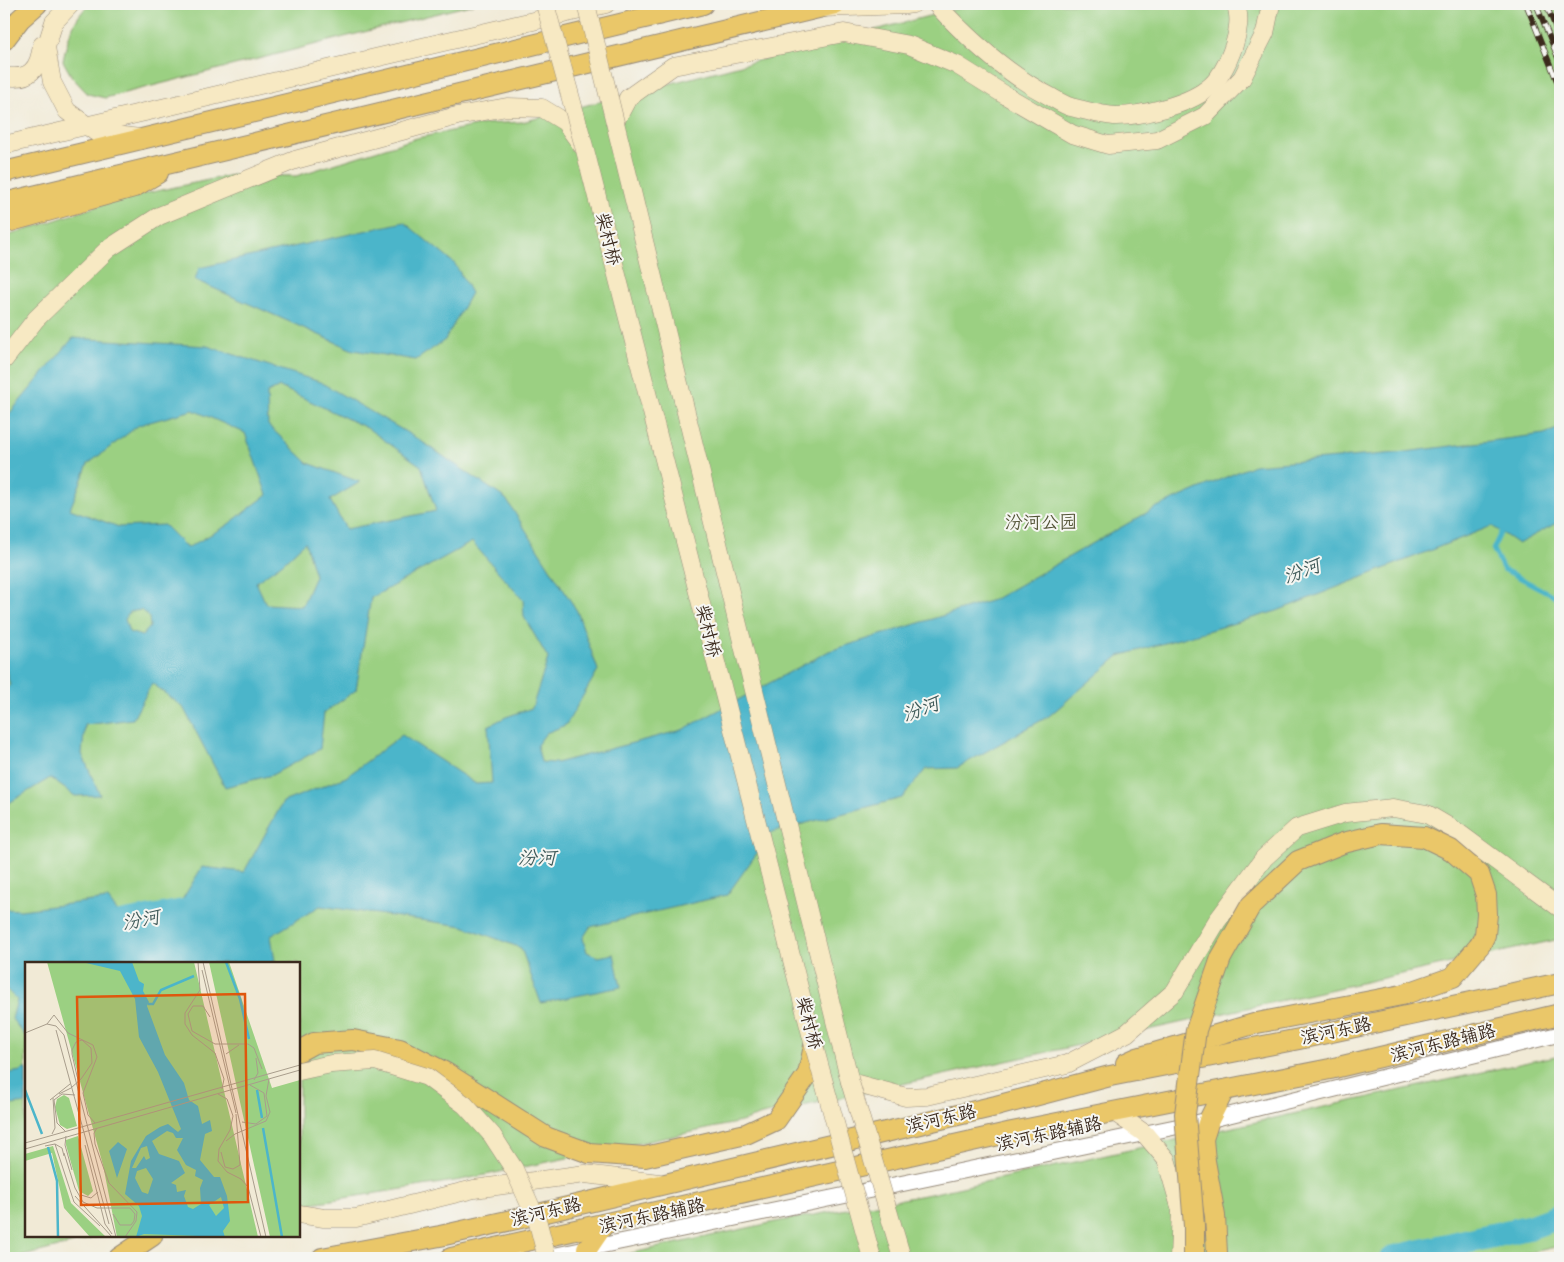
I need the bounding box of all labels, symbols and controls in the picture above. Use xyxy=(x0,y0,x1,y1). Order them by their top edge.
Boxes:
street label: 柴村桥 xyxy=(591,210,625,268)
park label: 汾河公园 xyxy=(1005,512,1077,533)
water label: 汾河 xyxy=(1280,553,1326,588)
street label: 柴村桥 xyxy=(691,602,725,660)
water label: 汾河 xyxy=(899,691,945,726)
water label: 汾河 xyxy=(518,847,559,869)
water label: 汾河 xyxy=(120,905,165,934)
inset map xyxy=(25,962,300,1237)
street label: 柴村桥 xyxy=(792,994,826,1052)
street label: 滨河东路 xyxy=(1299,1013,1373,1049)
street label: 滨河东路辅路 xyxy=(1388,1020,1498,1066)
street label: 滨河东路 xyxy=(904,1101,978,1137)
street label: 滨河东路辅路 xyxy=(994,1113,1104,1155)
street label: 滨河东路 xyxy=(509,1194,583,1230)
street label: 滨河东路辅路 xyxy=(597,1195,707,1237)

